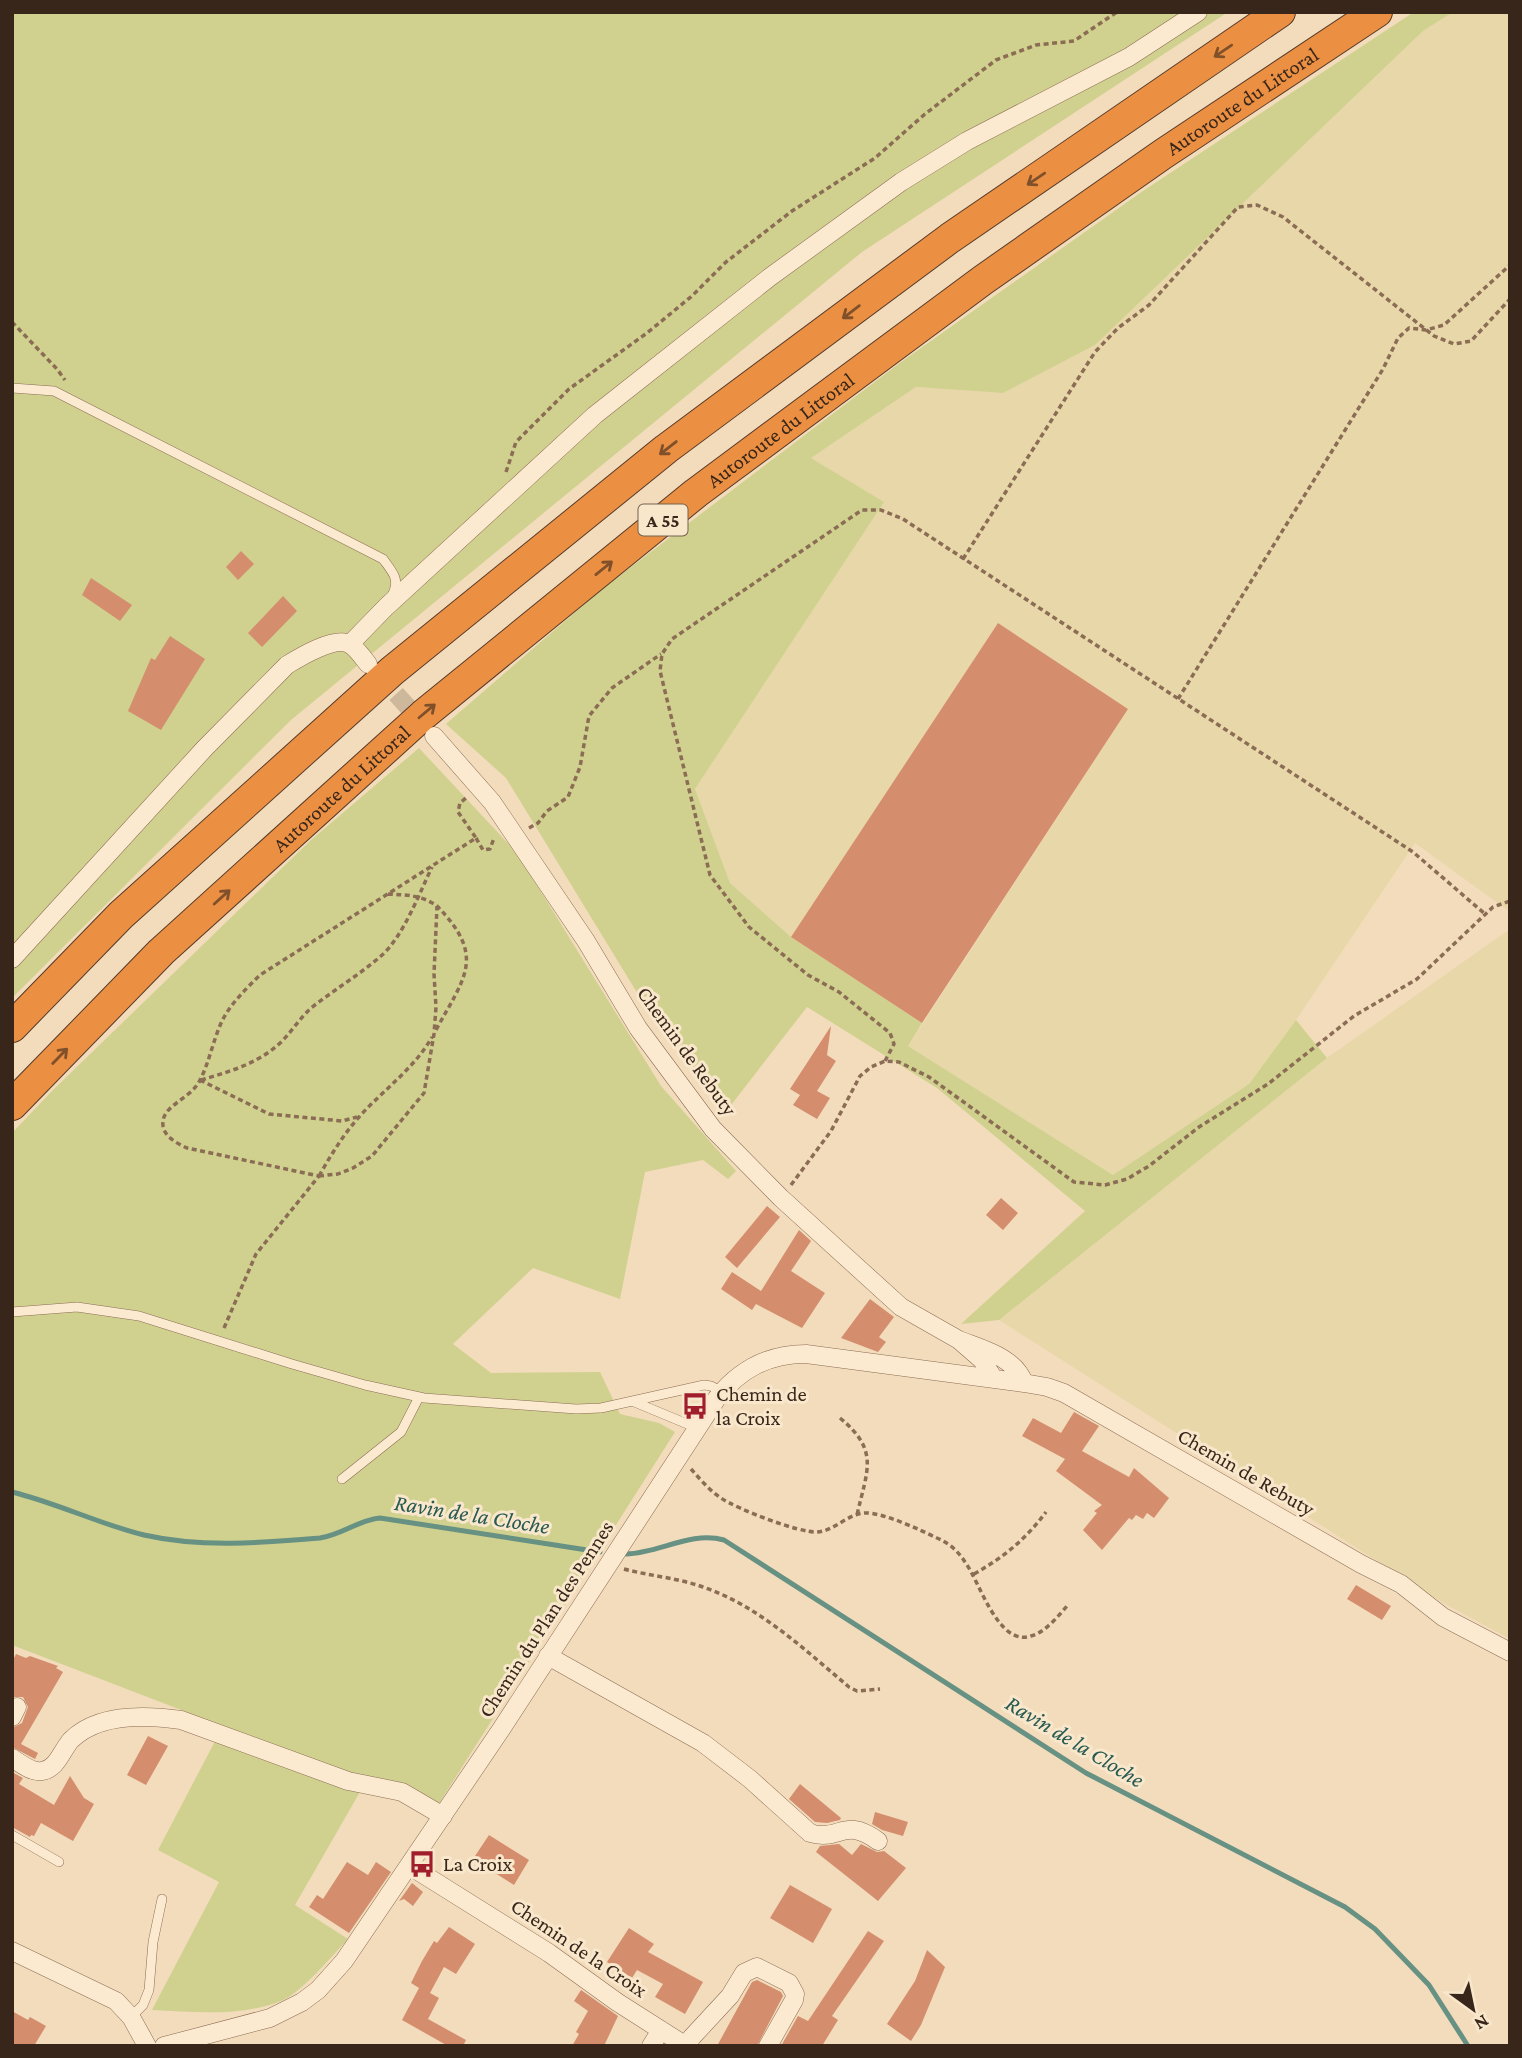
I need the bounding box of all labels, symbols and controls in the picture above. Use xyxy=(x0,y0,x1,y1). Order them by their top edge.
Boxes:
street label: Autoroute du Littoral xyxy=(1162,42,1323,160)
one-way arrow xyxy=(1214,44,1233,58)
one-way arrow xyxy=(1026,172,1046,186)
one-way arrow xyxy=(842,304,860,319)
street label: Autoroute du Littoral xyxy=(702,368,859,493)
one-way arrow xyxy=(659,440,678,455)
road number: A 55 xyxy=(638,505,688,536)
one-way arrow xyxy=(594,560,612,576)
one-way arrow xyxy=(418,704,436,720)
street label: Autoroute du Littoral xyxy=(268,720,415,857)
one-way arrow xyxy=(213,888,230,905)
street label: Chemin de Rebuty xyxy=(632,982,742,1120)
one-way arrow xyxy=(51,1048,68,1065)
place label: Chemin de la Croix xyxy=(716,1382,807,1430)
bus stop icon: Chemin de la Croix xyxy=(680,1391,710,1421)
street label: Chemin de Rebuty xyxy=(1173,1423,1319,1521)
water label: Ravin de la Cloche xyxy=(393,1489,552,1539)
street label: Chemin du Plan des Pennes xyxy=(473,1516,619,1722)
water label: Ravin de la Cloche xyxy=(1001,1690,1149,1793)
bus stop icon: La Croix xyxy=(407,1849,437,1879)
place label: La Croix xyxy=(443,1852,512,1876)
street label: Chemin de la Croix xyxy=(506,1894,652,2002)
north arrow xyxy=(1438,1974,1508,2044)
text: N xyxy=(1471,2011,1493,2035)

